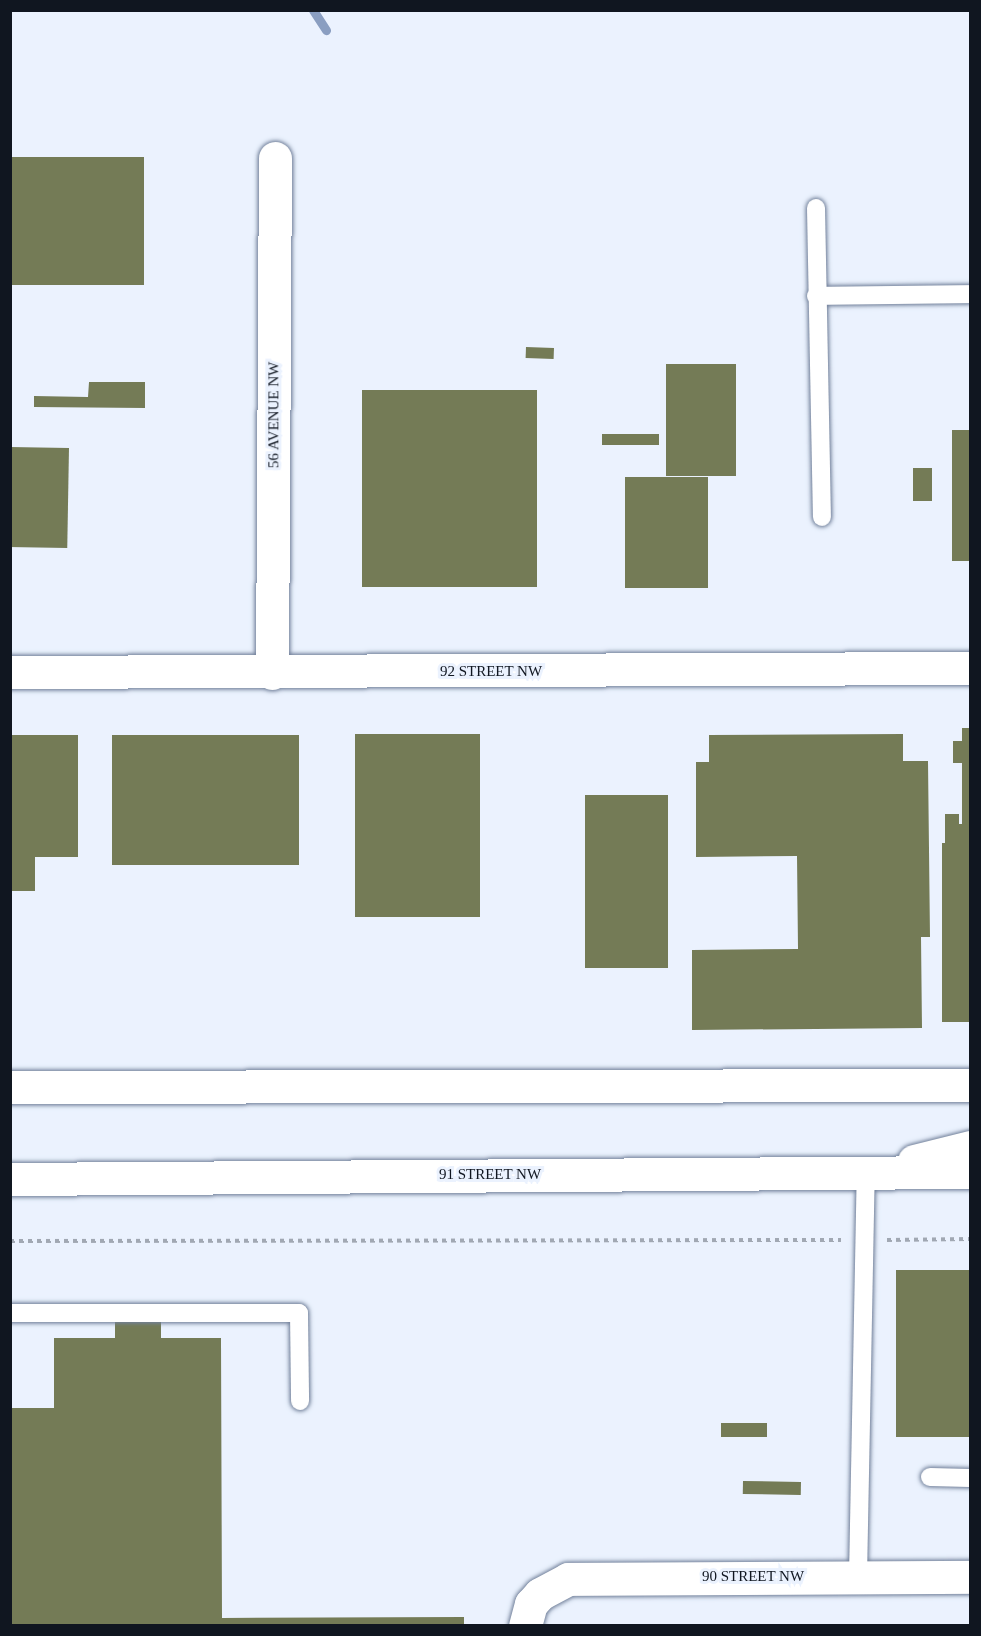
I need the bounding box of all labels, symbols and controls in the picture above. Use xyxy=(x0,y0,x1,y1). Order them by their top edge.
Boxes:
street label: 56 AVENUE NW xyxy=(265,361,283,469)
street label: 92 STREET NW xyxy=(440,663,542,681)
street label: 91 STREET NW xyxy=(439,1166,541,1184)
street label: 90 STREET NW xyxy=(702,1568,804,1586)

